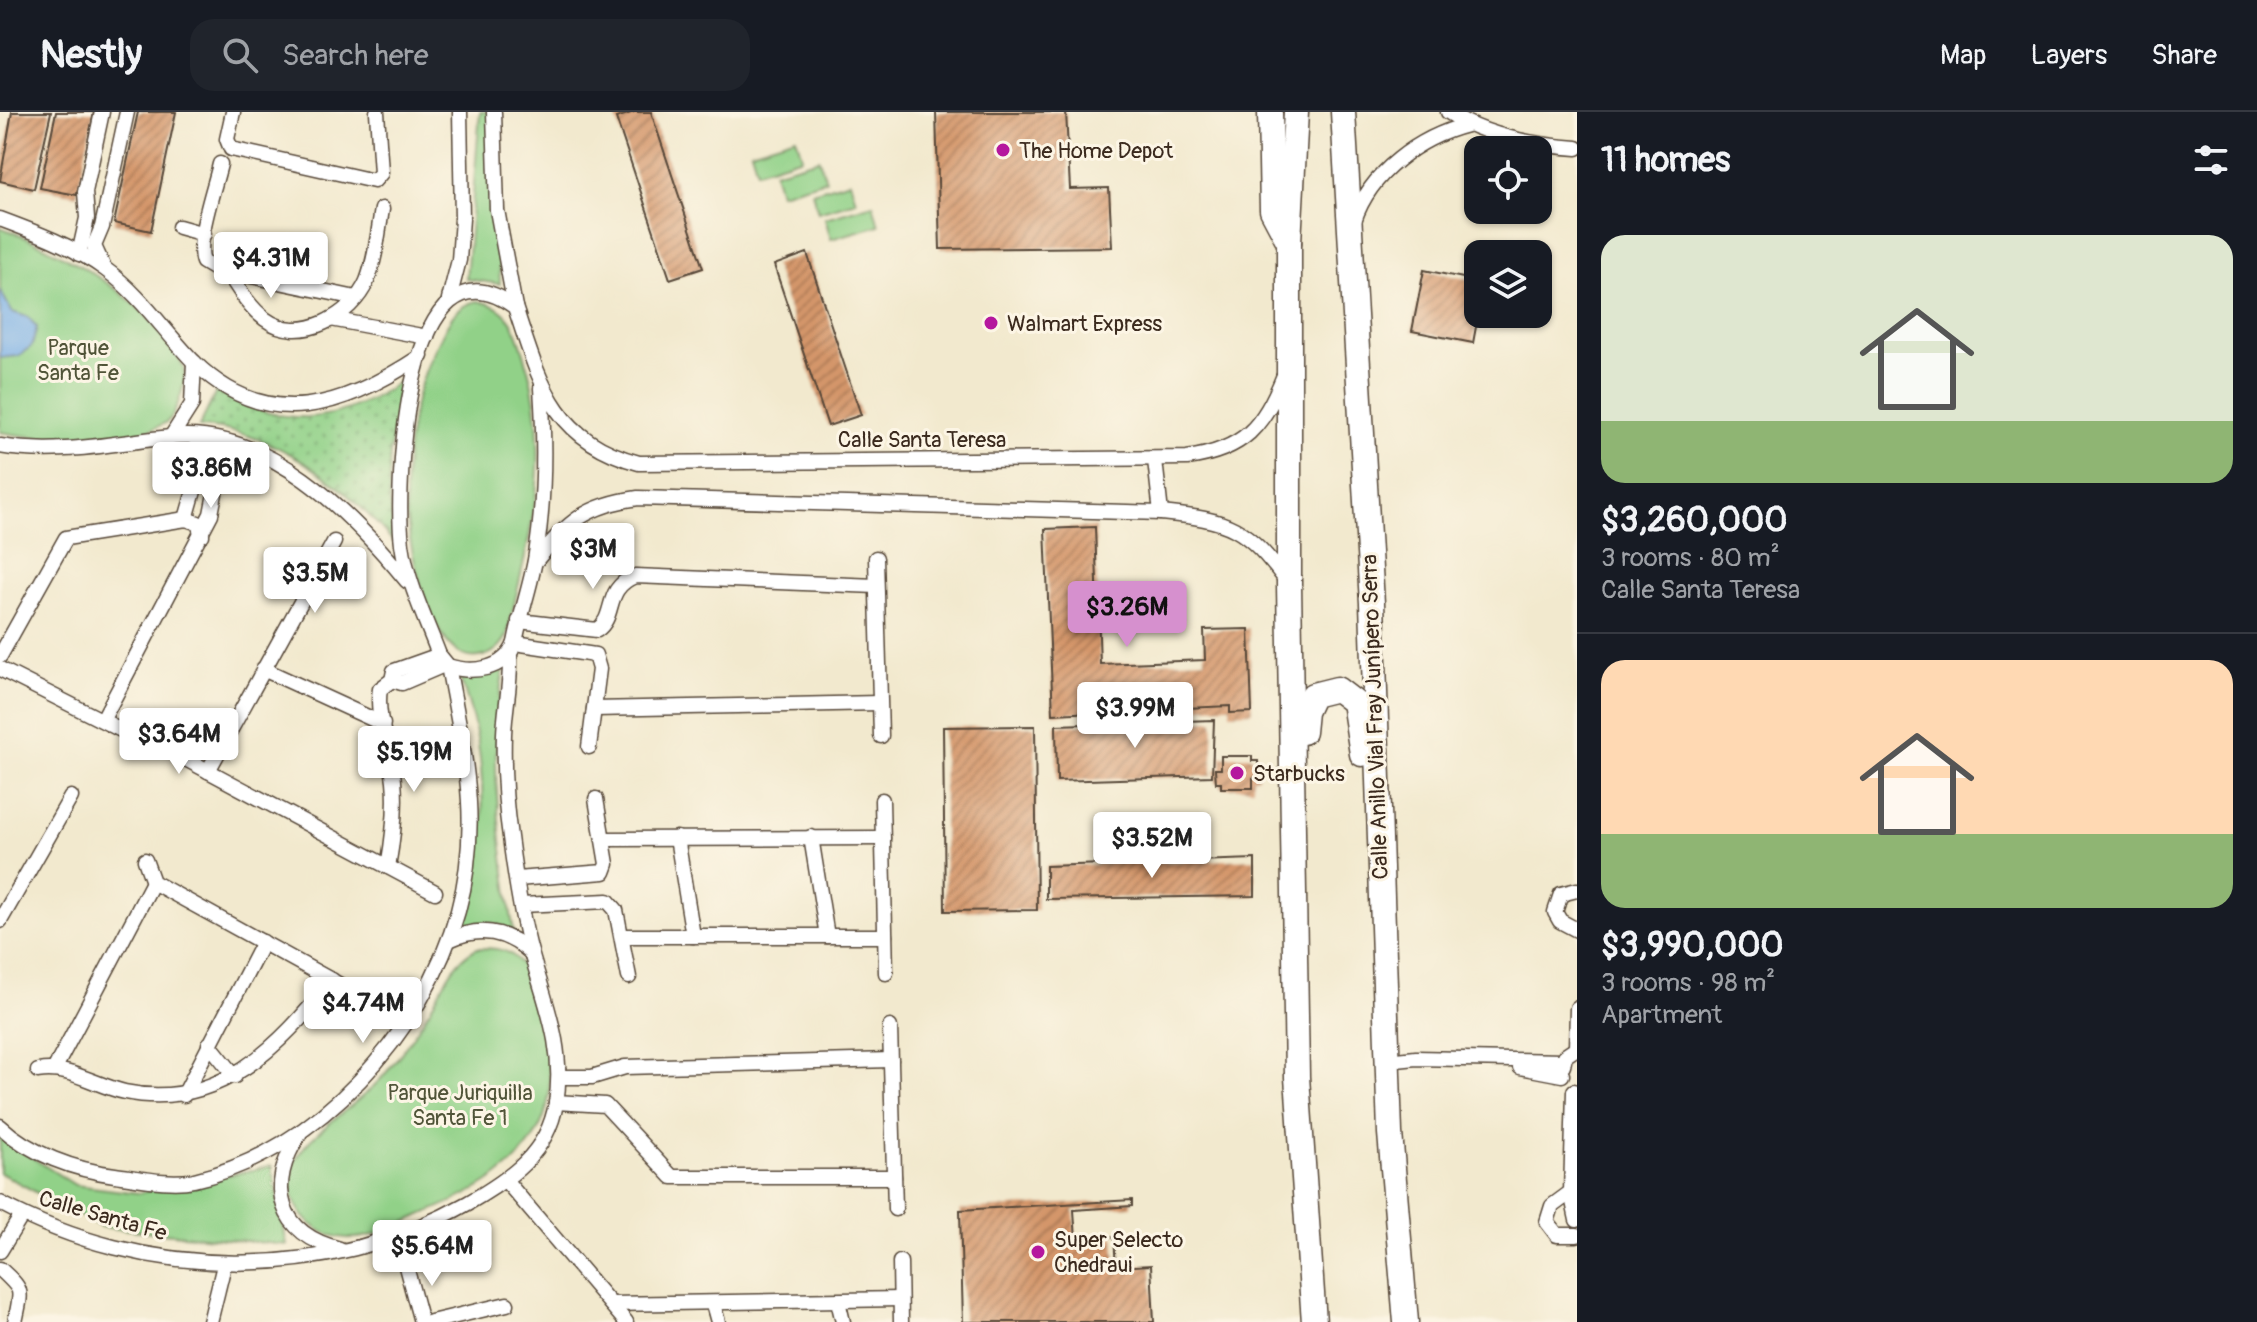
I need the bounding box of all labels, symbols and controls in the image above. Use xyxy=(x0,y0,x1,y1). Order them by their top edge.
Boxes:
search box xyxy=(190,19,750,91)
text: Nestly xyxy=(40,31,142,79)
icon: search xyxy=(218,33,262,77)
text: Search here xyxy=(282,37,429,74)
text: Map xyxy=(1940,38,1986,73)
text: Layers xyxy=(2030,38,2107,73)
text: Share xyxy=(2151,38,2217,73)
map controls xyxy=(1464,136,1552,328)
button: locate xyxy=(1464,136,1552,224)
place label: The Home Depot xyxy=(1019,137,1173,165)
icon: filters xyxy=(2189,138,2233,182)
text: 11 homes xyxy=(1601,139,1730,182)
marker: The Home Depot xyxy=(994,141,1012,159)
pin: $4.31M xyxy=(206,232,336,300)
button: layers xyxy=(1464,240,1552,328)
text: $4.31M xyxy=(232,242,310,274)
icon: home xyxy=(1845,287,1989,431)
place label: Walmart Express xyxy=(1007,310,1162,338)
marker: Walmart Express xyxy=(982,314,1000,332)
park label: Parque Santa Fe xyxy=(37,334,119,387)
street label: Calle Santa Teresa xyxy=(838,426,1006,454)
pin: $3.86M xyxy=(146,442,276,510)
text: $3.86M xyxy=(170,452,252,484)
text: $3,260,000 xyxy=(1601,499,1787,542)
pin: $3M xyxy=(554,523,632,591)
text: $3M xyxy=(569,533,617,565)
text: 3 rooms · 80 m² xyxy=(1601,542,1780,574)
pin: $3.5M xyxy=(259,547,371,615)
street label: Calle Anillo Vial Fray Junípero Serra xyxy=(1355,554,1395,880)
text: $3.5M xyxy=(281,557,349,589)
text: Calle Santa Teresa xyxy=(1601,574,1800,606)
pin: $3.26M xyxy=(1062,581,1192,649)
text: $3.26M xyxy=(1086,591,1168,623)
pin: $3.99M xyxy=(1070,682,1200,750)
text: $3.99M xyxy=(1095,692,1175,724)
pin: $3.64M xyxy=(114,708,244,776)
icon: home xyxy=(1845,712,1989,856)
text: $3.64M xyxy=(137,718,221,750)
pin: $5.19M xyxy=(349,726,479,794)
text: $5.19M xyxy=(376,736,452,768)
place label: Starbucks xyxy=(1253,760,1345,788)
marker: Starbucks xyxy=(1228,764,1246,782)
pin: $3.52M xyxy=(1087,812,1217,880)
text: $3.52M xyxy=(1111,822,1193,854)
text: $3,990,000 xyxy=(1601,924,1784,967)
text: 3 rooms · 98 m² xyxy=(1601,967,1775,999)
pin: $4.74M xyxy=(298,977,428,1045)
text: $4.74M xyxy=(322,987,404,1019)
text: Apartment xyxy=(1601,999,1722,1031)
park label: Parque Juriquilla Santa Fe 1 xyxy=(387,1079,533,1132)
street label: Calle Santa Fe xyxy=(36,1184,170,1248)
pin: $5.64M xyxy=(367,1220,497,1288)
place label: Super Selecto Chedraui xyxy=(1054,1226,1184,1279)
text: $5.64M xyxy=(391,1230,473,1262)
marker: Super Selecto Chedraui xyxy=(1029,1243,1047,1261)

